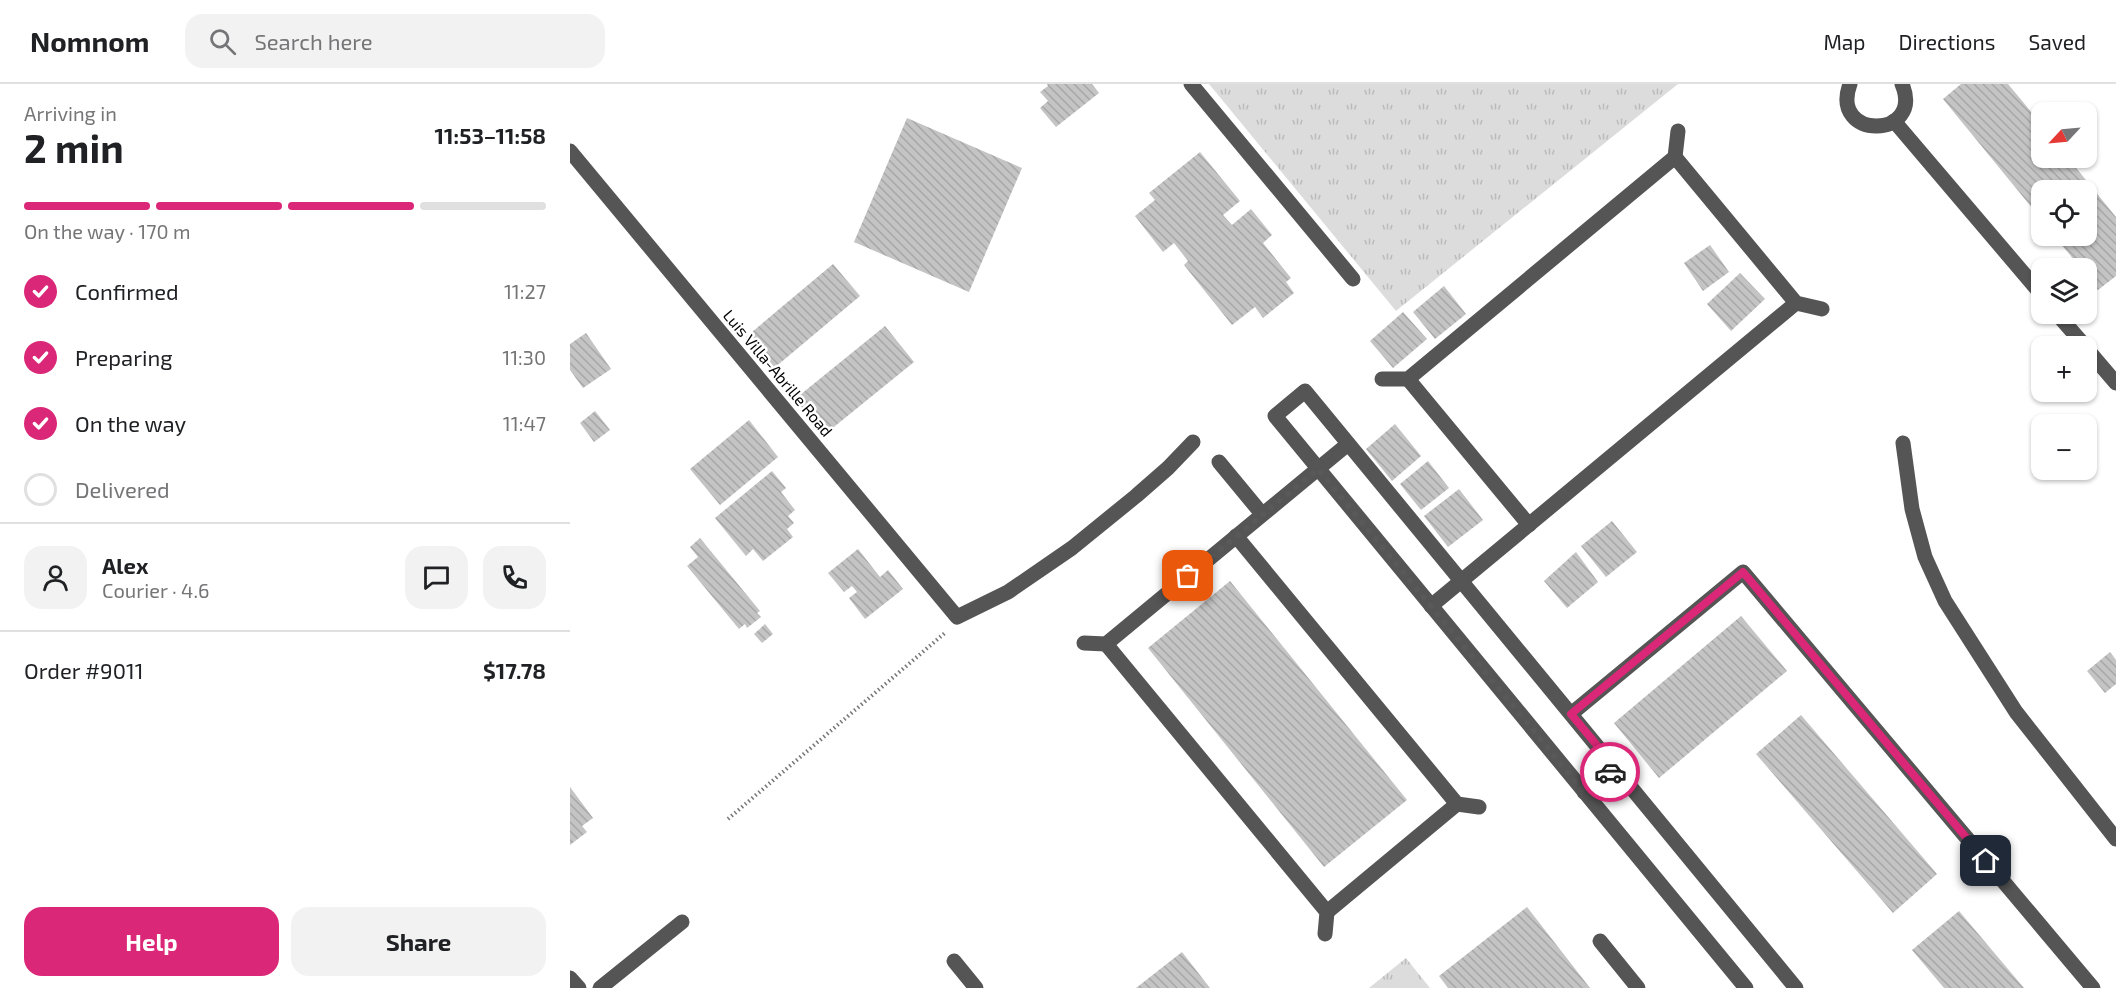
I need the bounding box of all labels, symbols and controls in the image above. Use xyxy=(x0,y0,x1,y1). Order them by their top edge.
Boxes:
search box xyxy=(185,14,605,68)
text: Nomnom xyxy=(30,24,149,58)
icon: search xyxy=(206,25,239,58)
text: Search here xyxy=(254,28,373,54)
text: Map xyxy=(1823,29,1866,54)
text: Directions xyxy=(1899,29,1995,54)
text: Saved xyxy=(2028,29,2086,54)
text: Arriving in xyxy=(24,101,117,125)
north arrow xyxy=(2031,102,2097,168)
map controls xyxy=(2031,102,2097,480)
text: 11:53–11:58 xyxy=(435,122,546,148)
text: 2 min xyxy=(24,124,124,171)
button: locate xyxy=(2031,180,2097,246)
text: On the way · 170 m xyxy=(24,219,191,243)
button: layers xyxy=(2031,258,2097,324)
icon: check xyxy=(24,275,57,308)
text: Confirmed xyxy=(75,278,179,304)
text: 11:27 xyxy=(504,279,546,303)
street label: Luis Villa-Abrille Road xyxy=(720,305,837,440)
button: + xyxy=(2031,336,2097,402)
icon: check xyxy=(24,341,57,374)
text: Preparing xyxy=(75,344,173,370)
text: 11:30 xyxy=(502,345,546,369)
icon: check xyxy=(24,407,57,440)
text: On the way xyxy=(75,410,186,436)
text: 11:47 xyxy=(503,411,546,435)
button: − xyxy=(2031,414,2097,480)
text: Delivered xyxy=(75,476,170,502)
button: person xyxy=(24,546,87,609)
button: chat xyxy=(405,546,468,609)
button: phone xyxy=(483,546,546,609)
pin xyxy=(1162,550,1213,601)
text: Alex xyxy=(102,552,148,578)
icon: bag xyxy=(1171,559,1204,592)
text: Courier · 4.6 xyxy=(102,578,209,602)
text: Order #9011 xyxy=(24,657,143,683)
text: $17.78 xyxy=(483,657,546,683)
courier xyxy=(1580,742,1640,802)
icon: car xyxy=(1594,756,1627,789)
pin xyxy=(1960,835,2011,886)
icon: home xyxy=(1969,844,2002,877)
button: Help xyxy=(24,907,279,976)
button: Share xyxy=(291,907,546,976)

